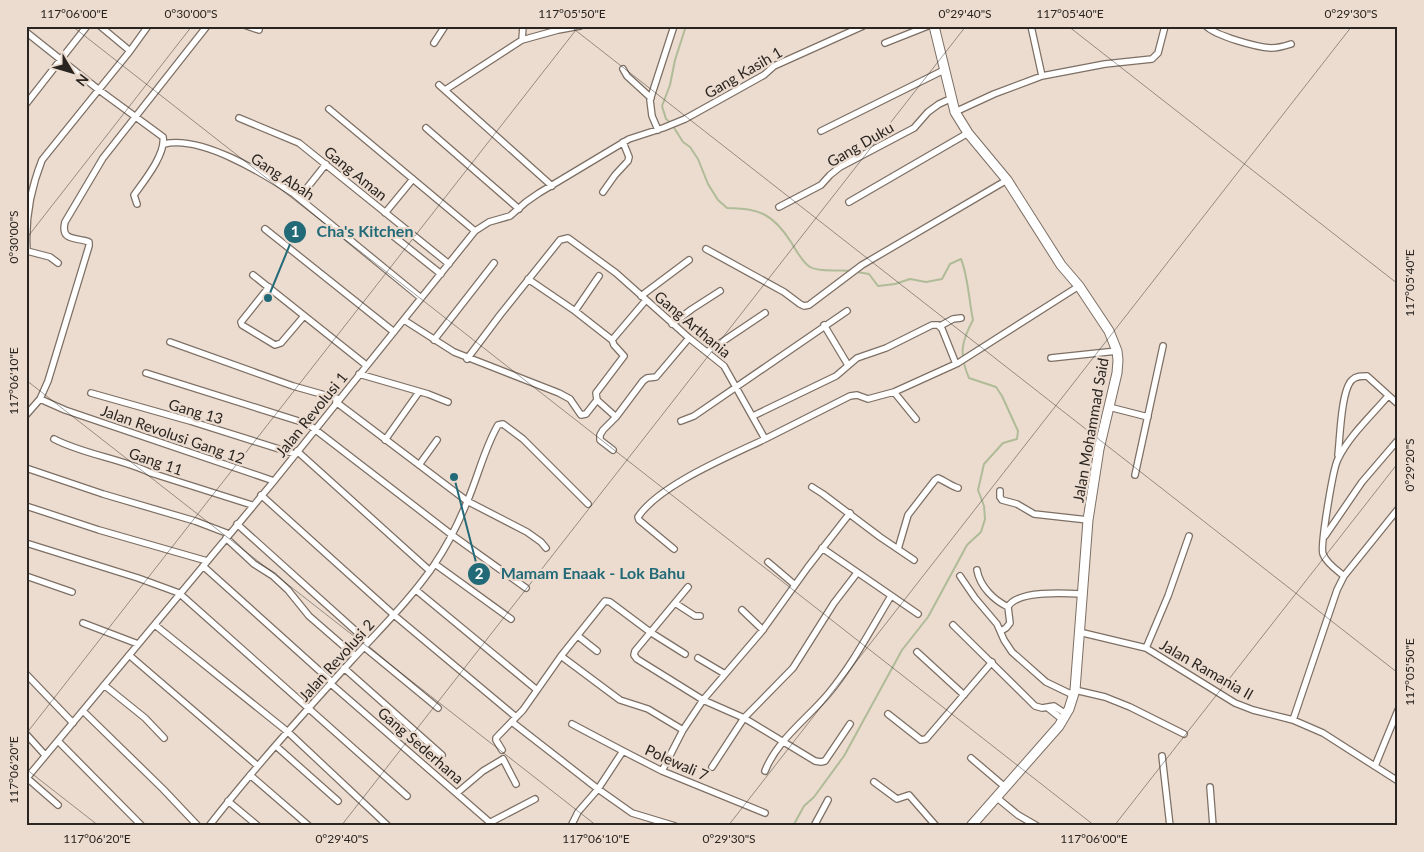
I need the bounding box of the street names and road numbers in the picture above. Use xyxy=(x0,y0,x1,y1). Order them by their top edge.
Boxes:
street label: Gang Kasih 1 xyxy=(701,43,785,101)
street label: Gang Duku xyxy=(823,118,897,170)
street label: Gang Aman xyxy=(321,142,391,204)
street label: Gang Abah xyxy=(248,149,318,203)
street label: Gang Arthania xyxy=(651,287,735,361)
street label: Jalan Mohammad Said xyxy=(1068,356,1112,504)
street label: Jalan Revolusi 1 xyxy=(271,368,351,460)
street label: Gang 13 xyxy=(167,395,225,427)
street label: Jalan Revolusi Gang 12 xyxy=(99,401,247,467)
street label: Gang 11 xyxy=(127,443,185,479)
street label: Jalan Revolusi 2 xyxy=(295,615,377,705)
street label: Jalan Ramania II xyxy=(1157,635,1257,703)
street label: Gang Sederhana xyxy=(374,703,468,787)
street label: Polewali 7 xyxy=(643,740,712,784)

